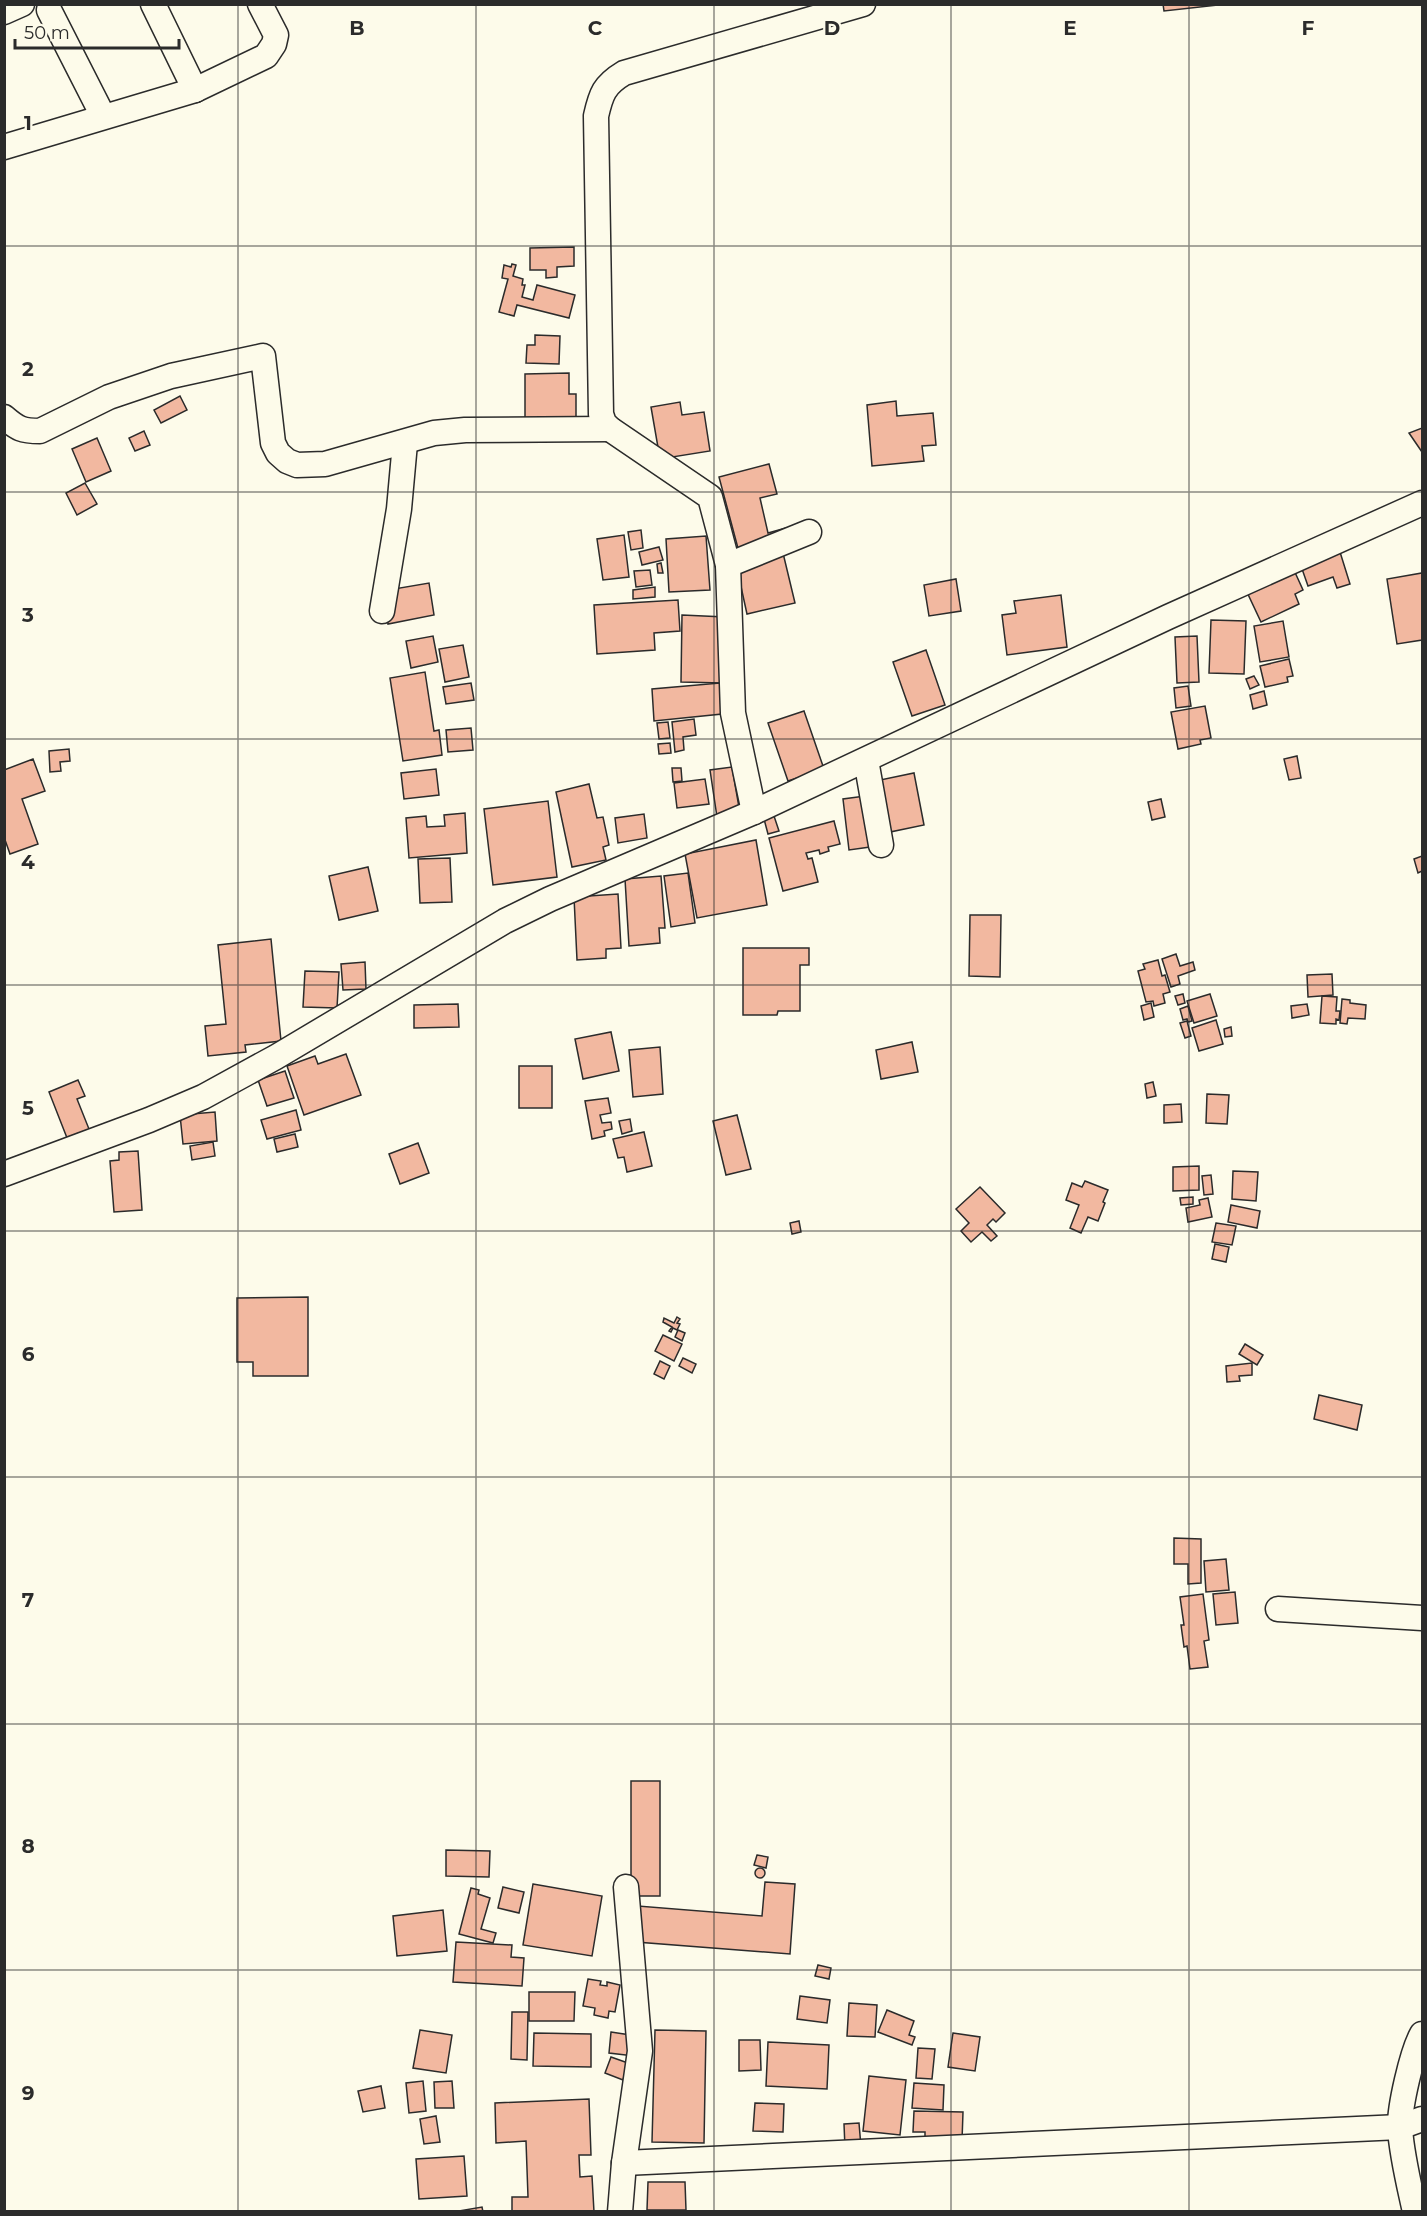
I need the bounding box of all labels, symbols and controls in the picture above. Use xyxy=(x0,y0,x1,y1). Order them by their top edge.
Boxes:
scale bar xyxy=(15,12,178,50)
text: B xyxy=(349,16,365,40)
text: C xyxy=(588,16,603,40)
text: D xyxy=(824,16,840,40)
text: E xyxy=(1063,16,1077,40)
text: F xyxy=(1302,16,1315,40)
text: 50 m xyxy=(24,22,70,44)
text: 1 xyxy=(24,111,32,135)
text: 2 xyxy=(22,357,34,381)
text: 3 xyxy=(21,603,34,627)
text: 4 xyxy=(21,850,35,874)
text: 5 xyxy=(22,1096,34,1120)
text: 6 xyxy=(22,1342,35,1366)
text: 7 xyxy=(22,1588,34,1612)
text: 8 xyxy=(21,1834,35,1858)
text: 9 xyxy=(22,2081,34,2105)

